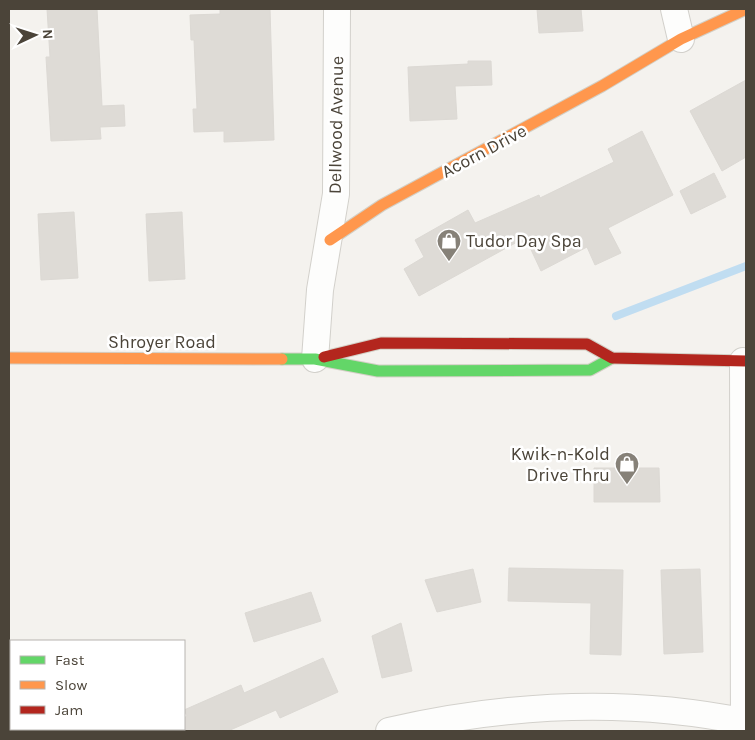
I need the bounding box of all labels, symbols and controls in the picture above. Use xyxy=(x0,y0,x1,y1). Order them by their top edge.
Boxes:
north arrow xyxy=(10,10,60,60)
text: N xyxy=(39,29,56,40)
street label: Dellwood Avenue xyxy=(324,56,348,194)
street label: Acorn Drive xyxy=(438,119,530,183)
shop icon: Tudor Day Spa xyxy=(436,228,462,262)
place label: Tudor Day Spa xyxy=(466,230,582,252)
street label: Shroyer Road xyxy=(108,331,216,353)
place label: Kwik-n-Kold Drive Thru xyxy=(511,443,610,486)
shop icon: Kwik-n-Kold Drive Thru xyxy=(614,451,640,485)
legend xyxy=(10,640,185,730)
text: Fast xyxy=(55,651,85,669)
text: Slow xyxy=(55,676,87,694)
text: Jam xyxy=(55,701,83,719)

